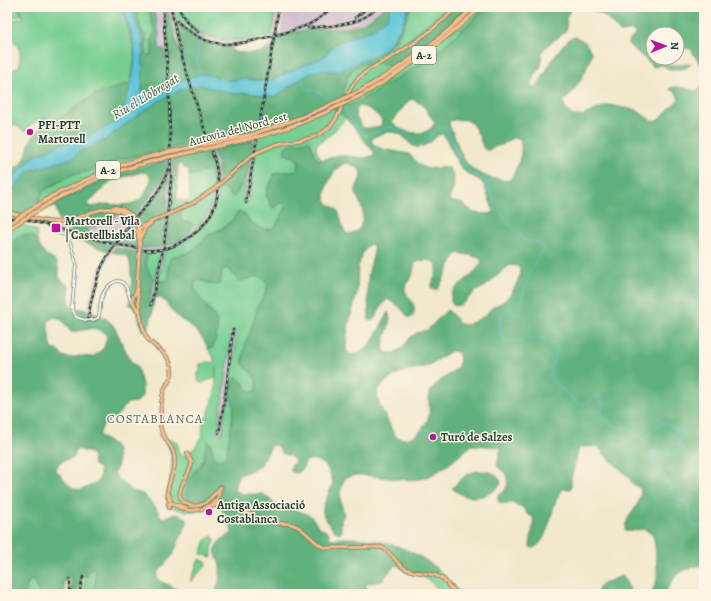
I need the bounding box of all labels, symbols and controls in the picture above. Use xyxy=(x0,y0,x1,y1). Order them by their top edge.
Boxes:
north arrow xyxy=(645,26,685,66)
text: N xyxy=(667,42,682,50)
road number: A-2 xyxy=(412,46,436,64)
water label: Riu el Llobregat xyxy=(109,69,183,123)
street label: Autovia del Nord-est xyxy=(186,108,289,150)
place label: PFI-PTT Martorell xyxy=(38,117,86,147)
marker: PFI-PTT Martorell xyxy=(25,127,35,137)
road number: A-2 xyxy=(96,161,120,179)
place label: Martorell - Vila | Castellbisbal xyxy=(65,213,140,243)
marker: Martorell - Vila | Castellbisbal xyxy=(50,222,62,234)
district label: COSTABLANCA xyxy=(107,410,203,427)
place label: Turó de Salzes xyxy=(441,429,513,445)
marker: Turó de Salzes xyxy=(428,432,438,442)
place label: Antiga Associació Costablanca xyxy=(216,497,305,527)
marker: Antiga Associació Costablanca xyxy=(204,507,214,517)

